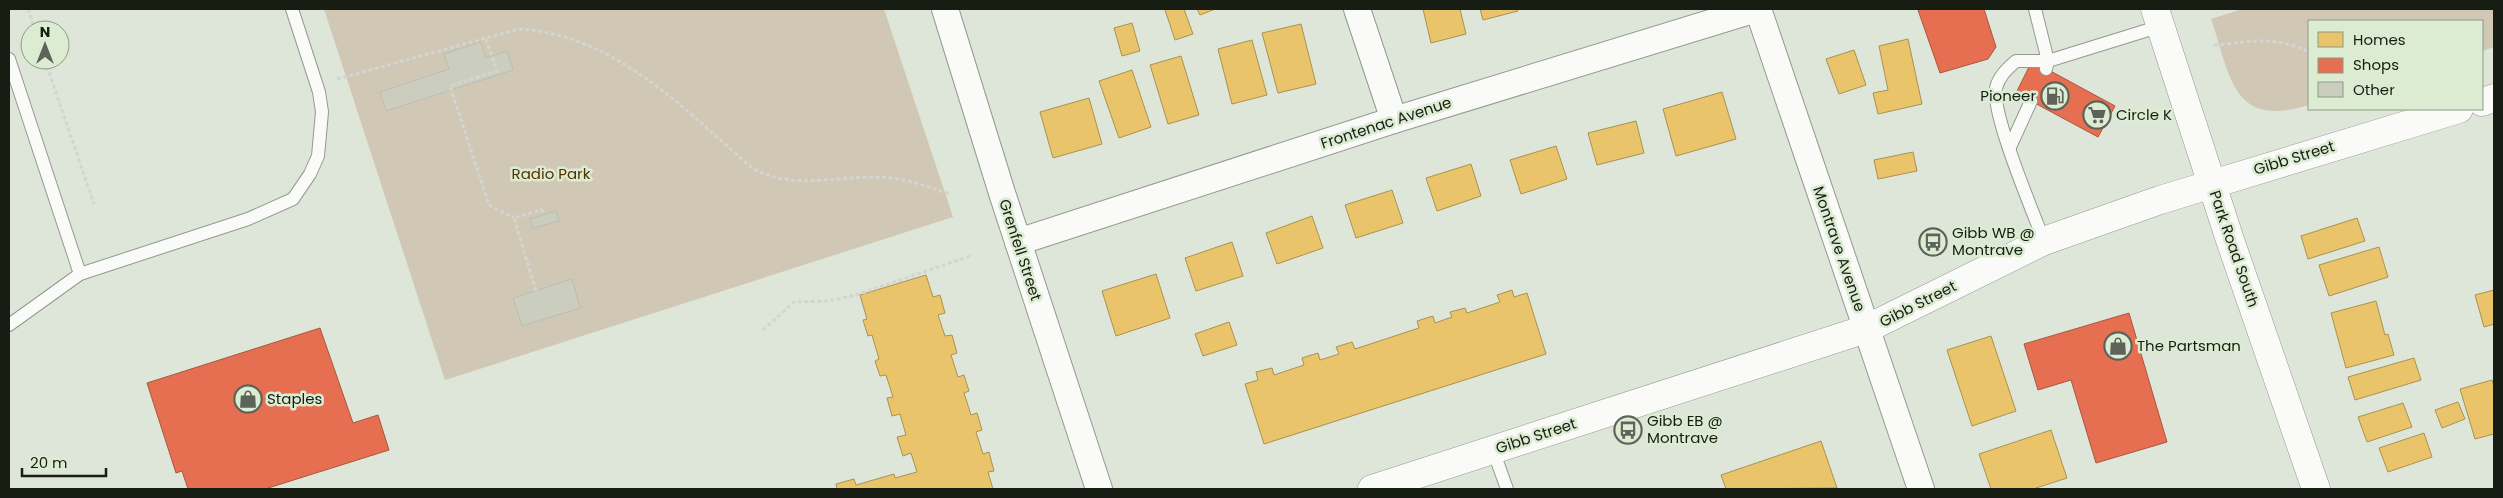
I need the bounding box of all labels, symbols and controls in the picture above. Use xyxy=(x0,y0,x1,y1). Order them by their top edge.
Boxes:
north arrow xyxy=(20,20,70,70)
legend xyxy=(2308,20,2483,110)
text: N xyxy=(40,22,50,42)
text: Homes xyxy=(2353,29,2406,50)
text: Shops xyxy=(2353,54,2399,75)
text: Other xyxy=(2353,79,2395,100)
fuel station icon: Pioneer xyxy=(2040,81,2070,111)
place label: Pioneer xyxy=(1980,85,2036,106)
street label: Frontenac Avenue xyxy=(1318,91,1454,154)
supermarket icon: Circle K xyxy=(2082,100,2112,130)
place label: Circle K xyxy=(2116,104,2172,125)
street label: Gibb Street xyxy=(2251,135,2337,180)
park label: Radio Park xyxy=(512,163,591,184)
street label: Montrave Avenue xyxy=(1808,183,1871,314)
street label: Park Road South xyxy=(2205,188,2264,310)
street label: Grenfell Street xyxy=(994,196,1047,303)
place label: Gibb WB @ Montrave xyxy=(1952,222,2035,260)
bus stop icon: Gibb WB @ Montrave xyxy=(1918,227,1948,257)
street label: Gibb Street xyxy=(1876,275,1960,332)
shop icon: The Partsman xyxy=(2103,331,2133,361)
place label: The Partsman xyxy=(2137,335,2241,356)
shop icon: Staples xyxy=(233,384,263,414)
place label: Staples xyxy=(267,388,323,409)
place label: Gibb EB @ Montrave xyxy=(1647,410,1723,448)
street label: Gibb Street xyxy=(1493,413,1579,458)
bus stop icon: Gibb EB @ Montrave xyxy=(1613,415,1643,445)
scale bar xyxy=(22,446,106,478)
text: 20 m xyxy=(30,452,68,473)

